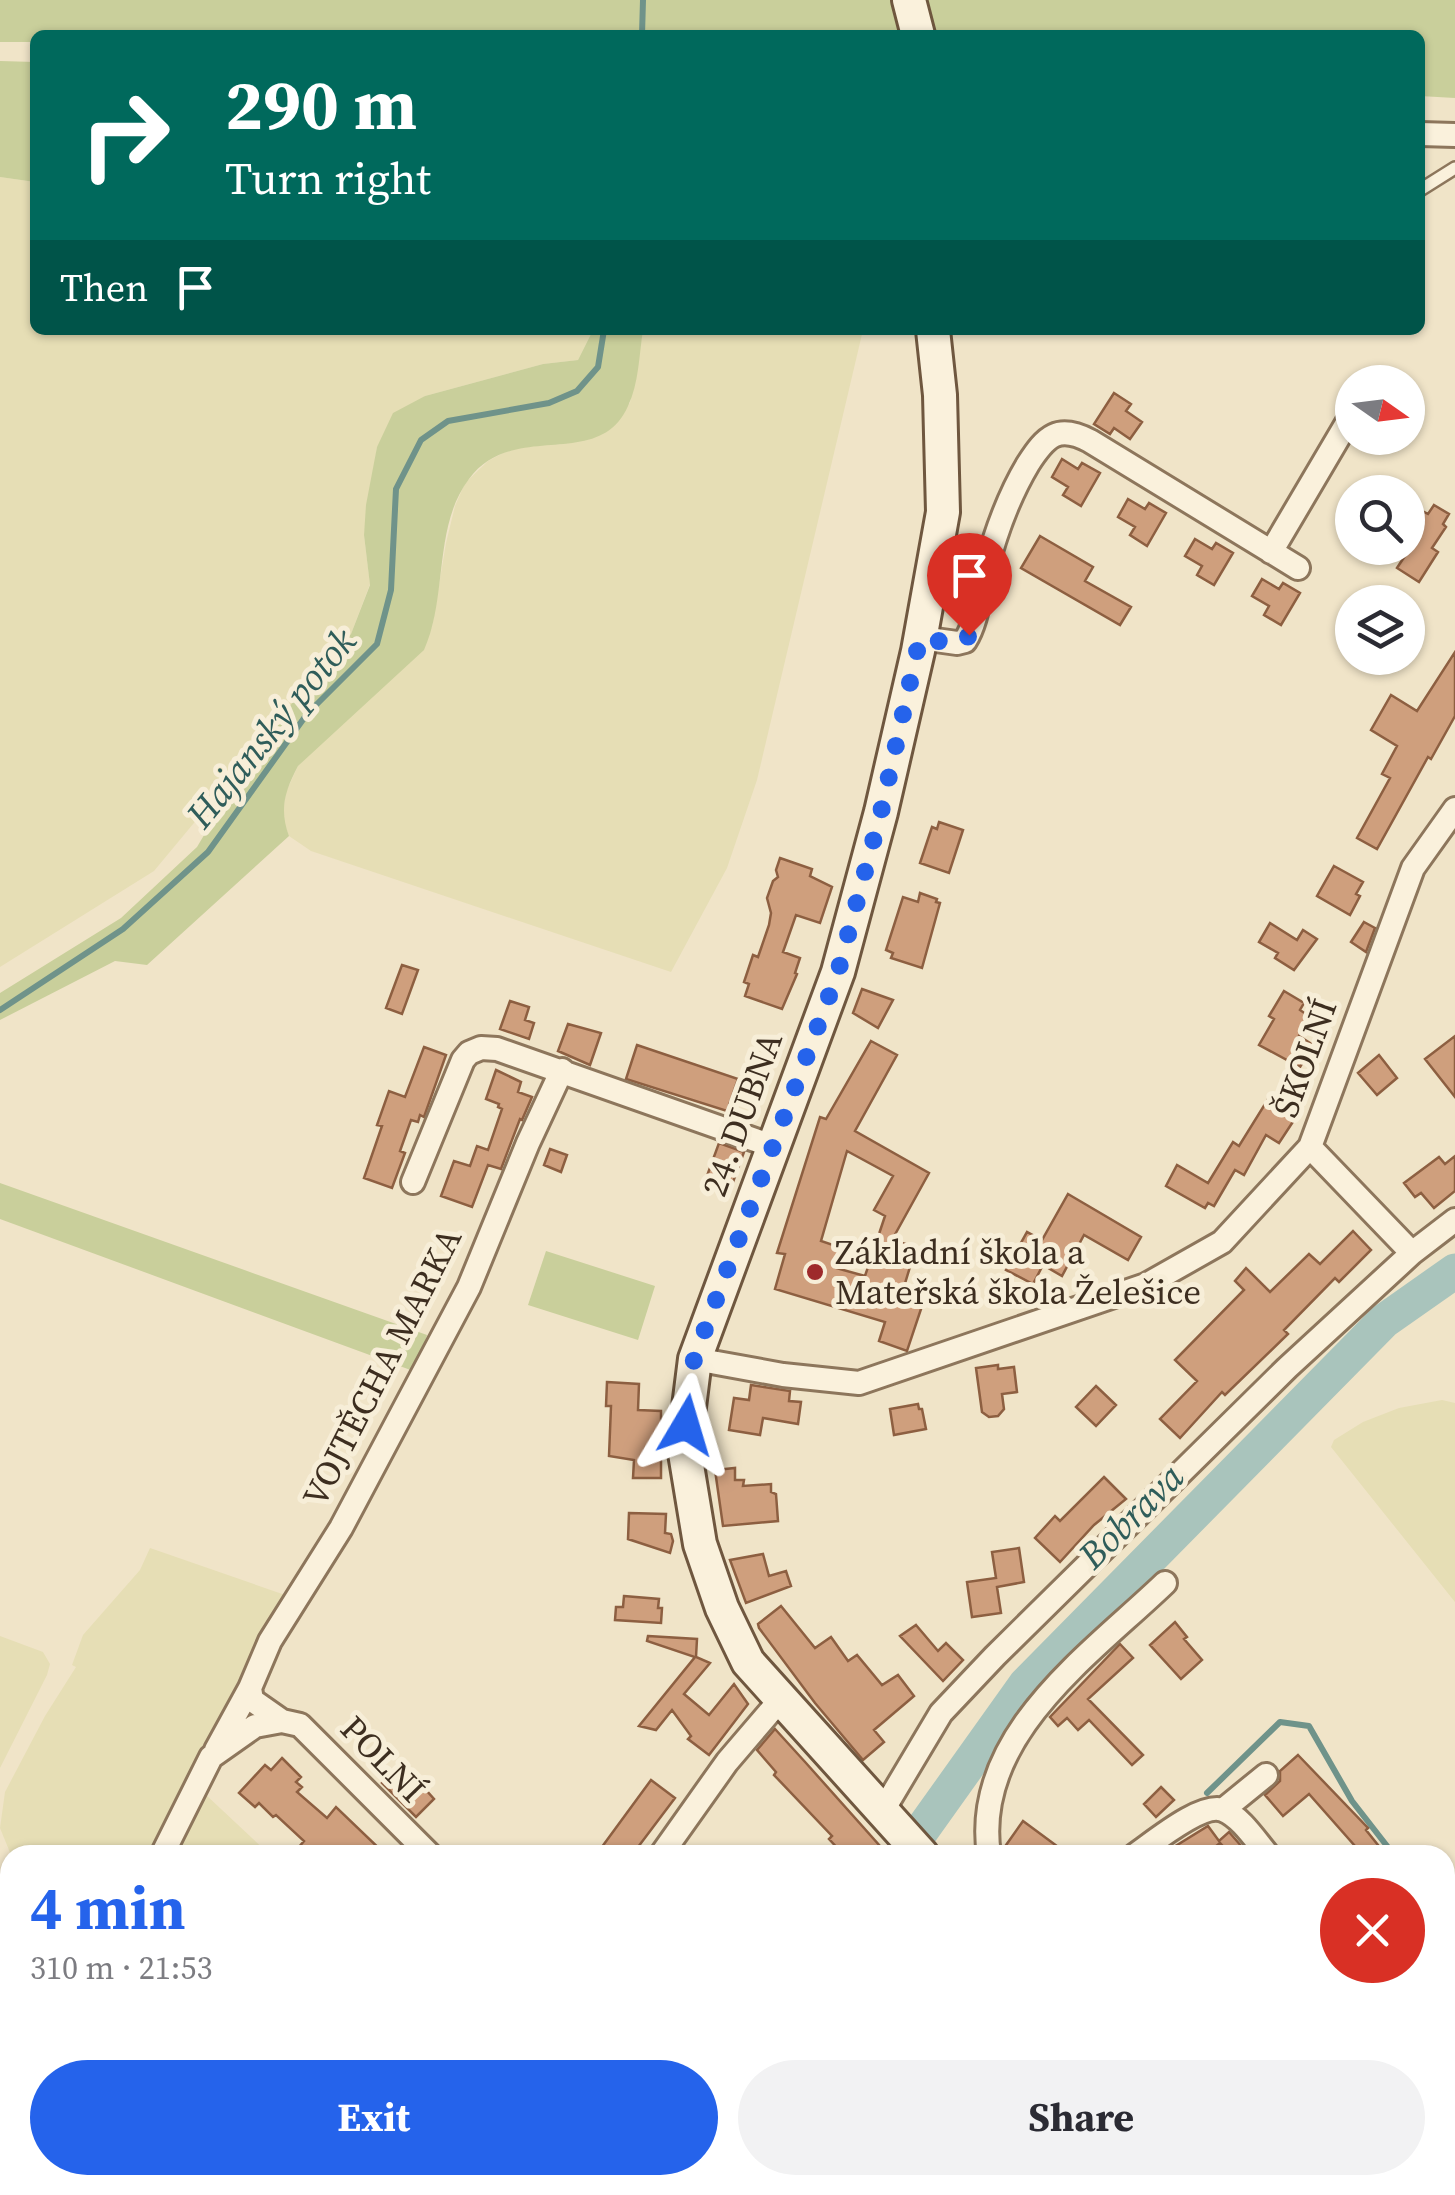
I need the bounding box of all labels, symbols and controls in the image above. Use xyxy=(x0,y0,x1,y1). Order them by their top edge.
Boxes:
text: 290 m xyxy=(225,56,417,152)
icon: right xyxy=(60,70,190,200)
text: Turn right xyxy=(225,147,431,209)
icon: arrive xyxy=(168,260,223,315)
text: Then xyxy=(60,262,148,314)
north arrow xyxy=(1335,365,1425,455)
map controls xyxy=(1335,365,1425,675)
button: search xyxy=(1335,475,1425,565)
pin xyxy=(927,533,1012,636)
icon: arrive xyxy=(942,548,997,603)
button: layers xyxy=(1335,585,1425,675)
water label: Hajanský potok xyxy=(174,617,368,840)
street label: ŠKOLNÍ xyxy=(1261,992,1349,1124)
street label: 24. DUBNA xyxy=(690,1025,794,1203)
street label: VOJTĚCHA MARKA xyxy=(291,1219,473,1515)
place label: Základní škola a Mateřská škola Želešice xyxy=(835,1228,1201,1316)
marker: Základní škola a Mateřská škola Želešice xyxy=(804,1261,826,1283)
position arrow xyxy=(634,1373,738,1477)
water label: Bobrava xyxy=(1066,1452,1195,1581)
street label: POLNÍ xyxy=(330,1705,436,1813)
text: 4 min xyxy=(30,1867,186,1949)
button: close xyxy=(1320,1878,1425,1983)
text: 310 m · 21:53 xyxy=(30,1946,212,1990)
button: Exit xyxy=(30,2060,718,2175)
button: Share xyxy=(738,2060,1425,2175)

